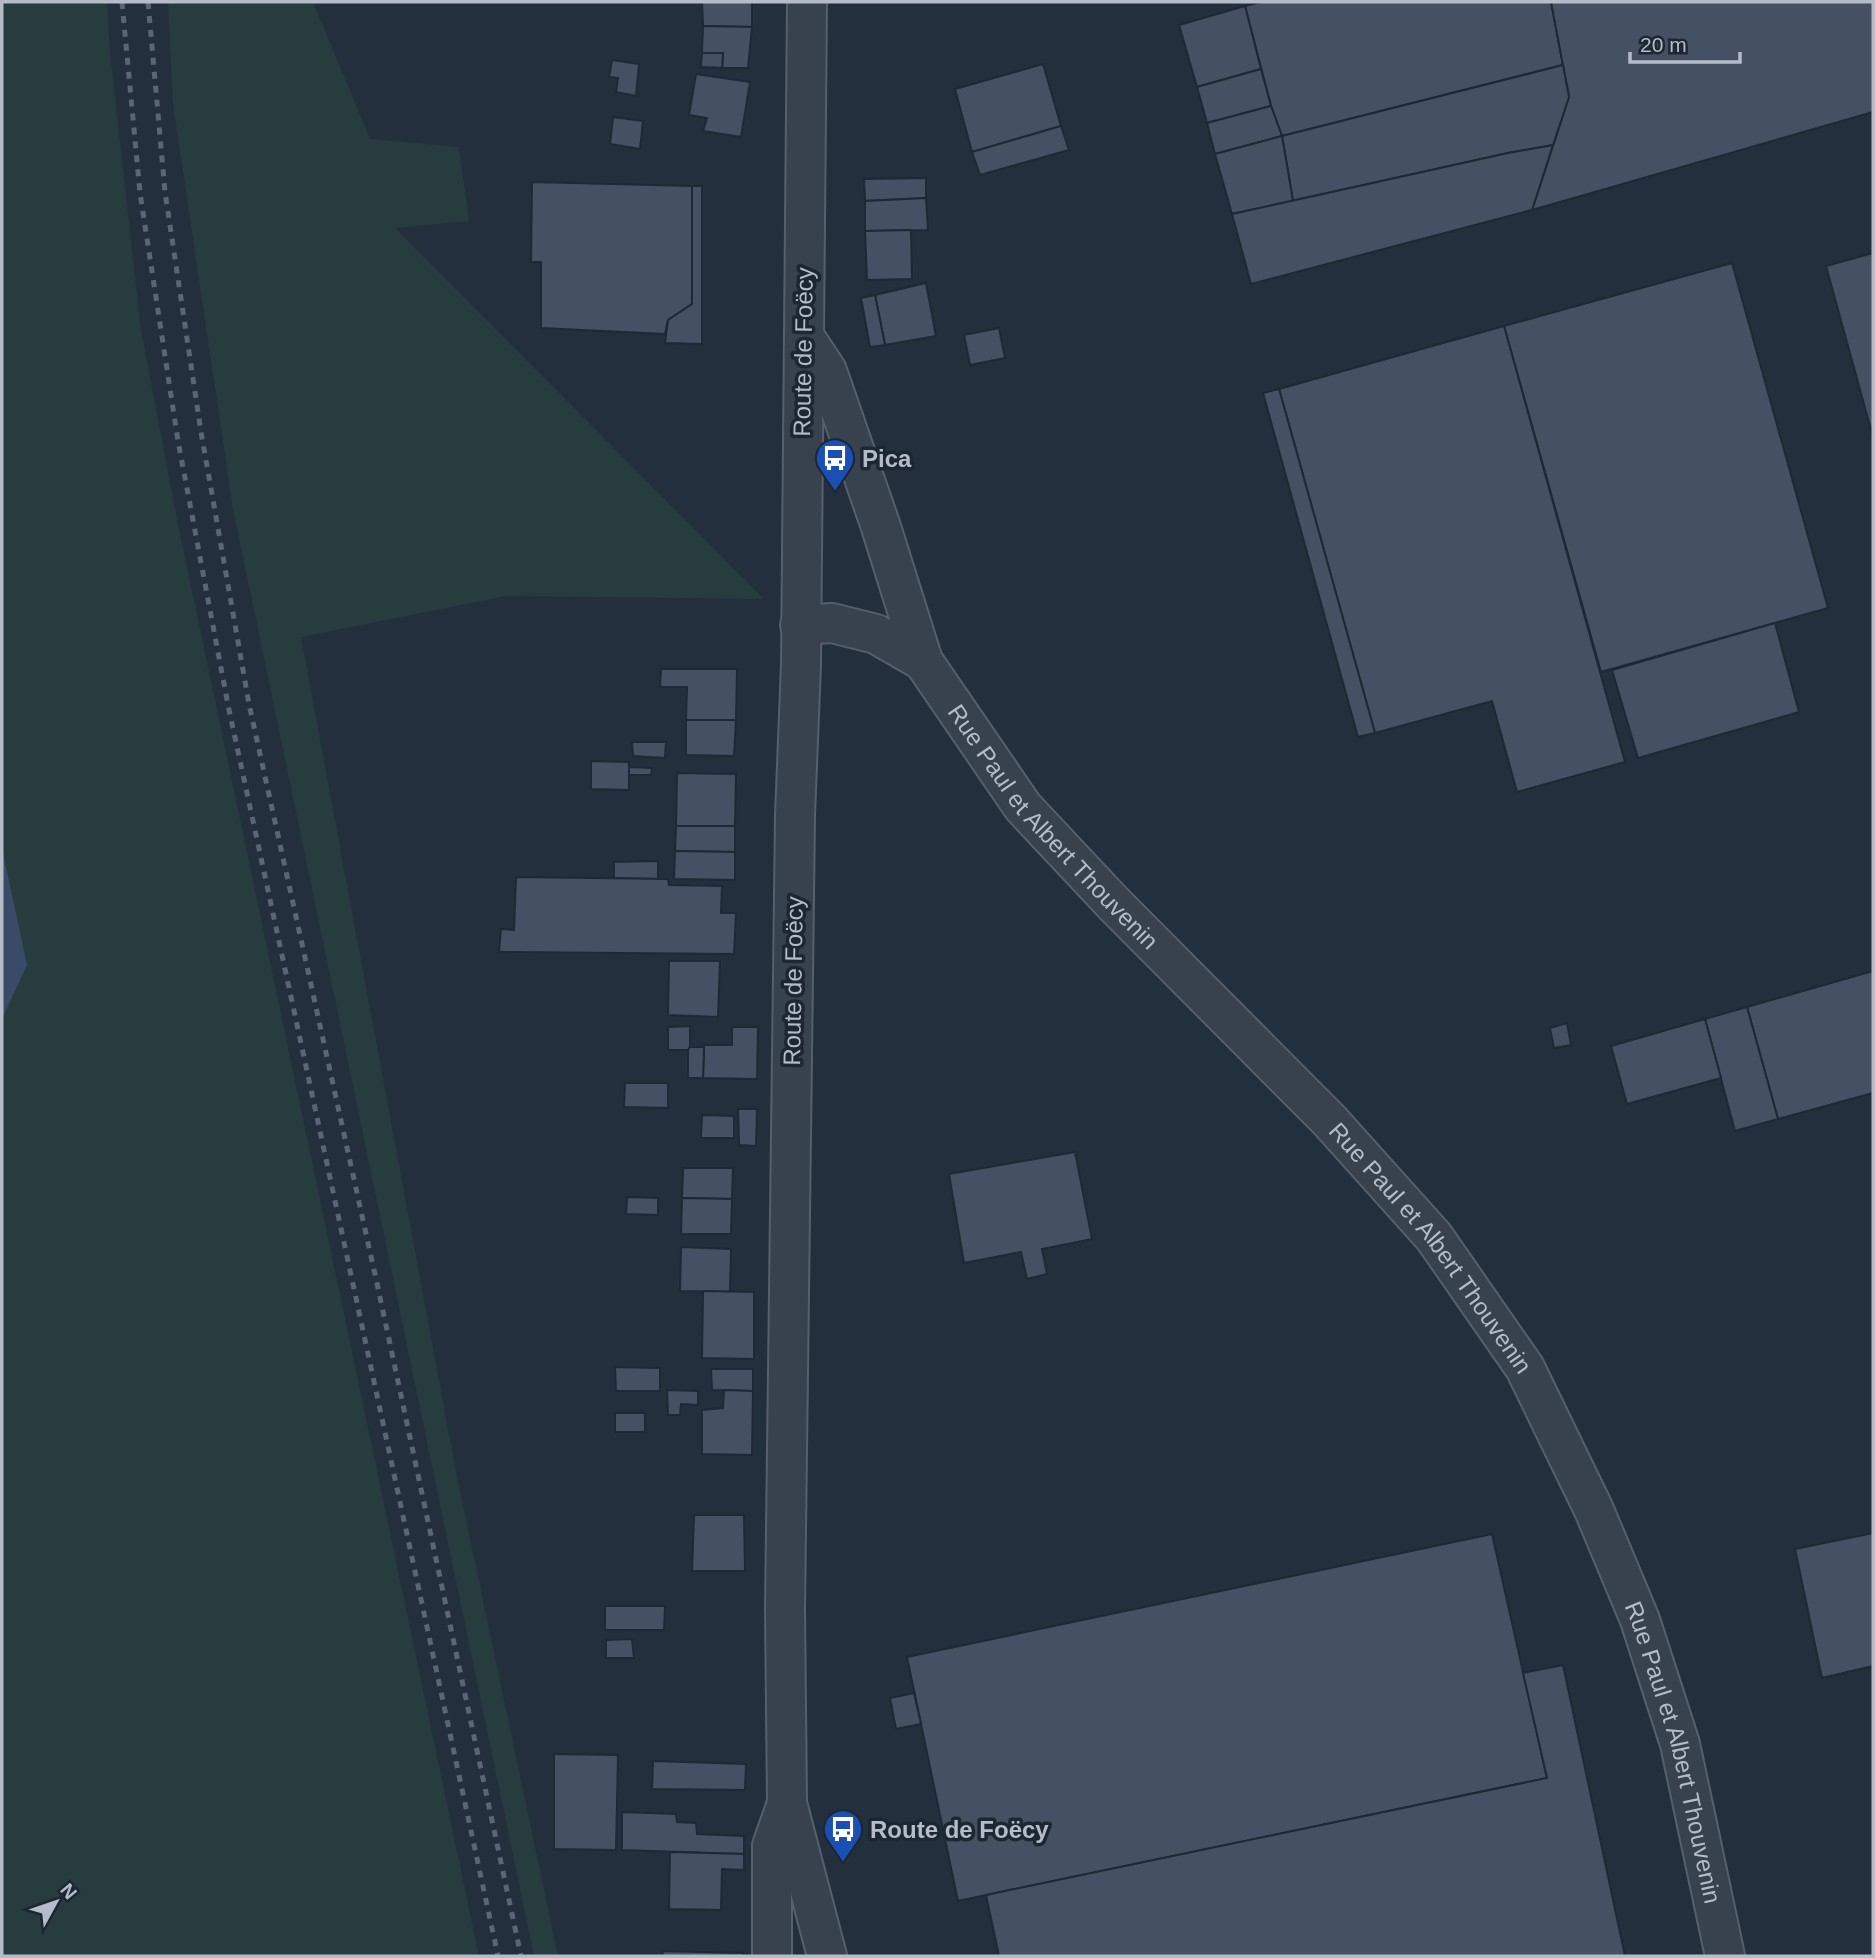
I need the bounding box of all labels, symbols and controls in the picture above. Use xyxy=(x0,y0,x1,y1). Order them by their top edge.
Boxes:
scale bar xyxy=(1630,21,1740,65)
text: 20 m xyxy=(1640,33,1687,56)
street label: Route de Foëcy xyxy=(788,267,818,437)
bus stop icon: Pica xyxy=(814,437,856,492)
place label: Pica xyxy=(862,445,912,472)
street label: Rue Paul et Albert Thouvenin xyxy=(943,699,1164,954)
street label: Route de Foëcy xyxy=(778,896,808,1066)
street label: Rue Paul et Albert Thouvenin xyxy=(1324,1117,1538,1378)
street label: Rue Paul et Albert Thouvenin xyxy=(1620,1597,1727,1906)
bus stop icon: Route de Foëcy xyxy=(822,1808,864,1863)
place label: Route de Foëcy xyxy=(870,1816,1049,1843)
north arrow xyxy=(21,1867,91,1937)
text: N xyxy=(56,1879,81,1903)

